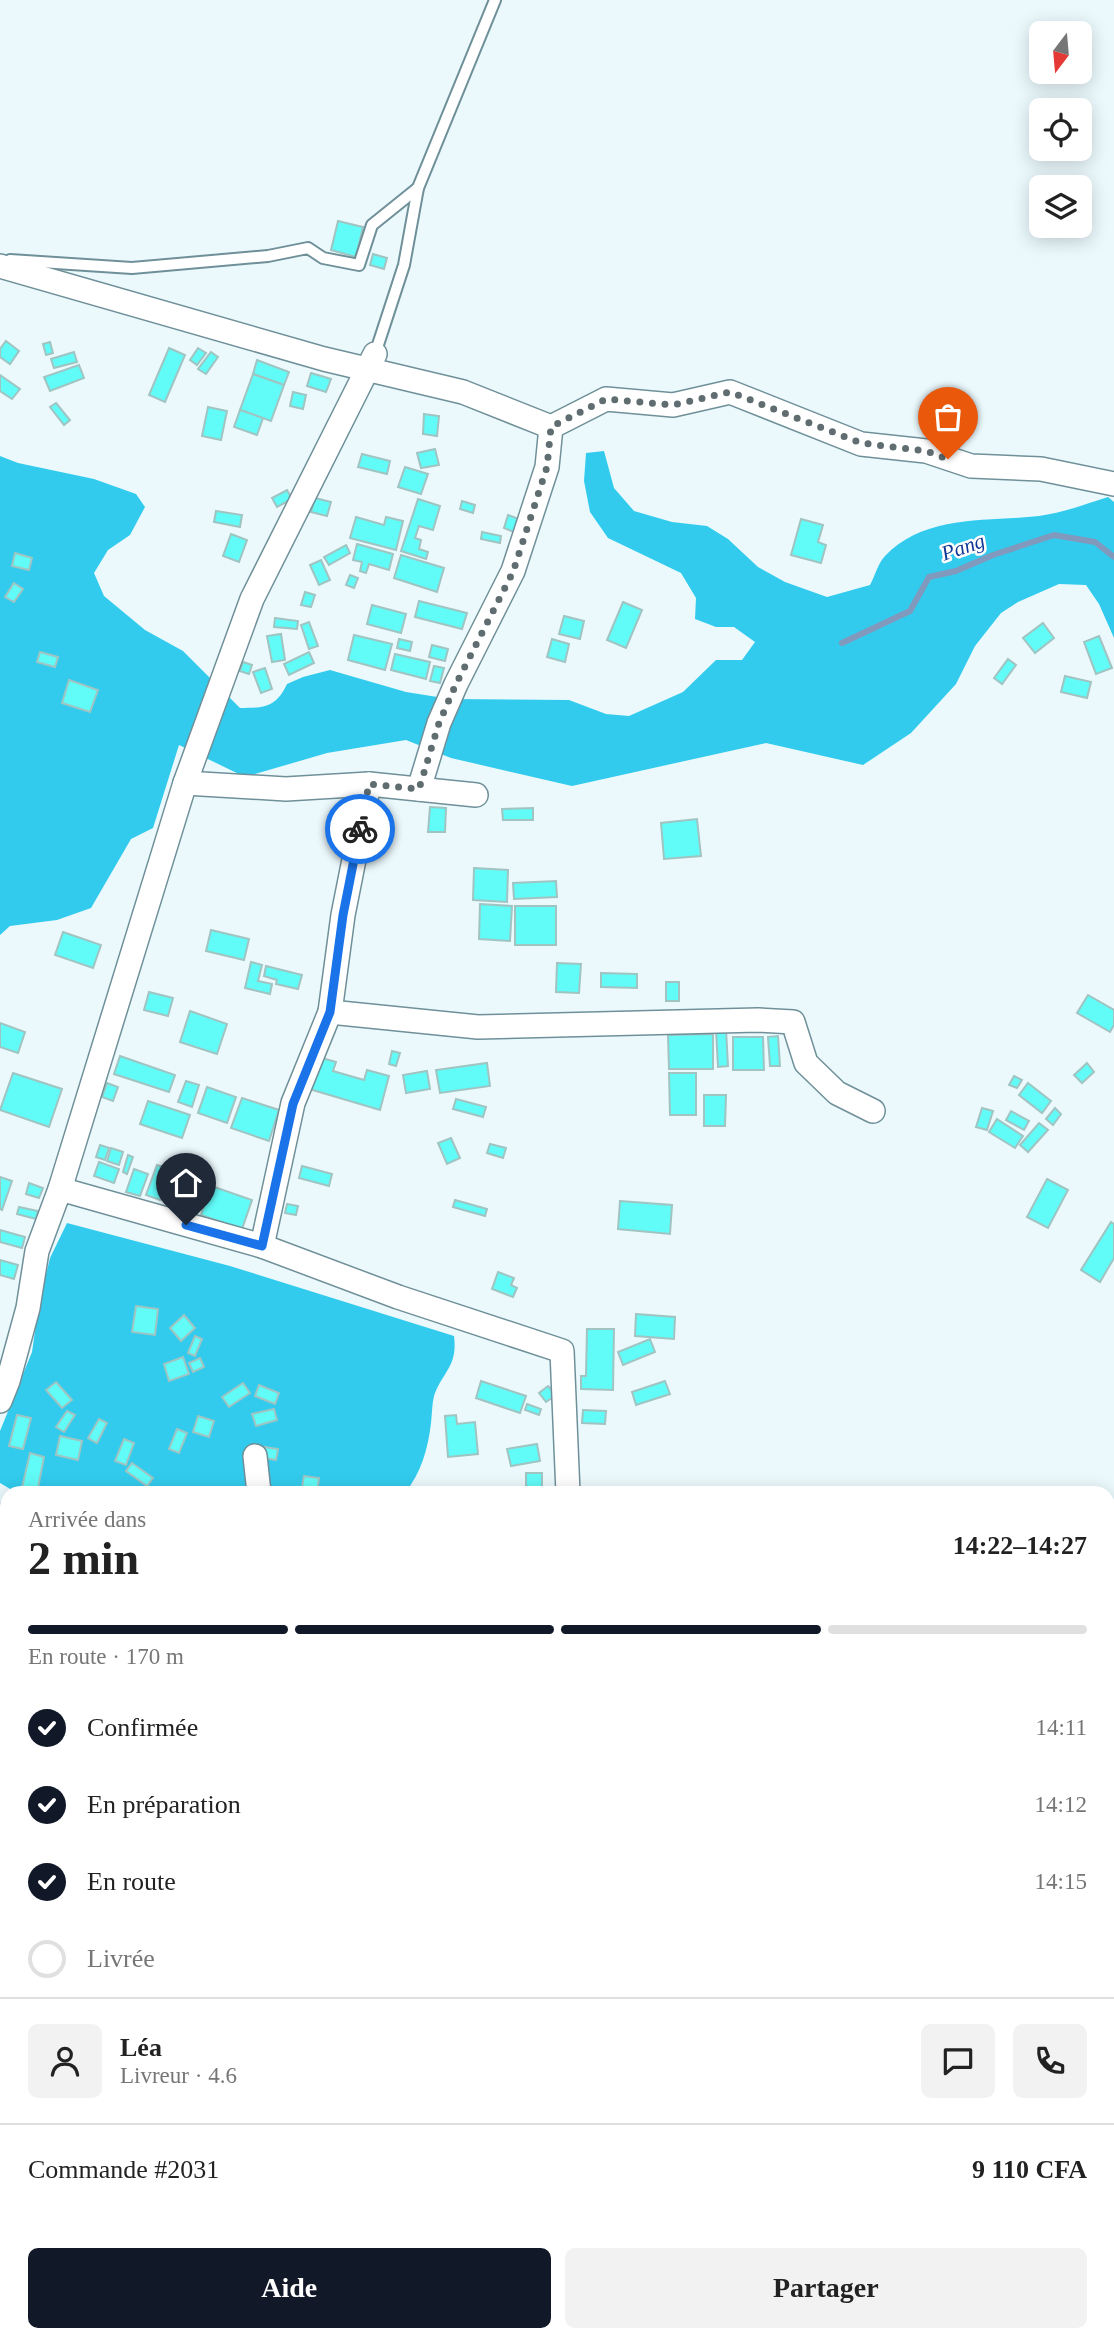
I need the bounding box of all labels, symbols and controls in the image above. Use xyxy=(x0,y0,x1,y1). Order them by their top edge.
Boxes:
north arrow xyxy=(1029,21,1092,84)
map controls xyxy=(1029,21,1092,238)
button: locate xyxy=(1029,98,1092,161)
button: layers xyxy=(1029,175,1092,238)
pin xyxy=(918,387,978,459)
icon: bag xyxy=(929,398,967,436)
water label: Pang xyxy=(937,528,988,566)
courier xyxy=(325,794,395,864)
icon: bike xyxy=(341,810,379,848)
pin xyxy=(156,1153,216,1225)
icon: home xyxy=(167,1164,205,1202)
text: Arrivée dans xyxy=(28,1507,146,1532)
text: 14:22–14:27 xyxy=(953,1531,1087,1560)
text: 2 min xyxy=(28,1533,139,1584)
text: En route · 170 m xyxy=(28,1644,184,1669)
icon: check xyxy=(28,1709,66,1747)
text: Confirmée xyxy=(87,1713,198,1742)
text: 14:11 xyxy=(1035,1715,1087,1740)
icon: check xyxy=(28,1786,66,1824)
text: En préparation xyxy=(87,1790,241,1819)
text: 14:12 xyxy=(1035,1792,1087,1817)
icon: check xyxy=(28,1863,66,1901)
text: En route xyxy=(87,1867,176,1896)
text: 14:15 xyxy=(1035,1869,1087,1894)
text: Livrée xyxy=(87,1944,155,1973)
button: person xyxy=(28,2024,102,2098)
button: chat xyxy=(921,2024,995,2098)
button: phone xyxy=(1013,2024,1087,2098)
text: Léa xyxy=(120,2033,162,2062)
text: Livreur · 4.6 xyxy=(120,2063,237,2088)
text: Commande #2031 xyxy=(28,2155,219,2184)
text: 9 110 CFA xyxy=(972,2155,1087,2184)
button: Aide xyxy=(28,2248,551,2328)
button: Partager xyxy=(565,2248,1087,2328)

